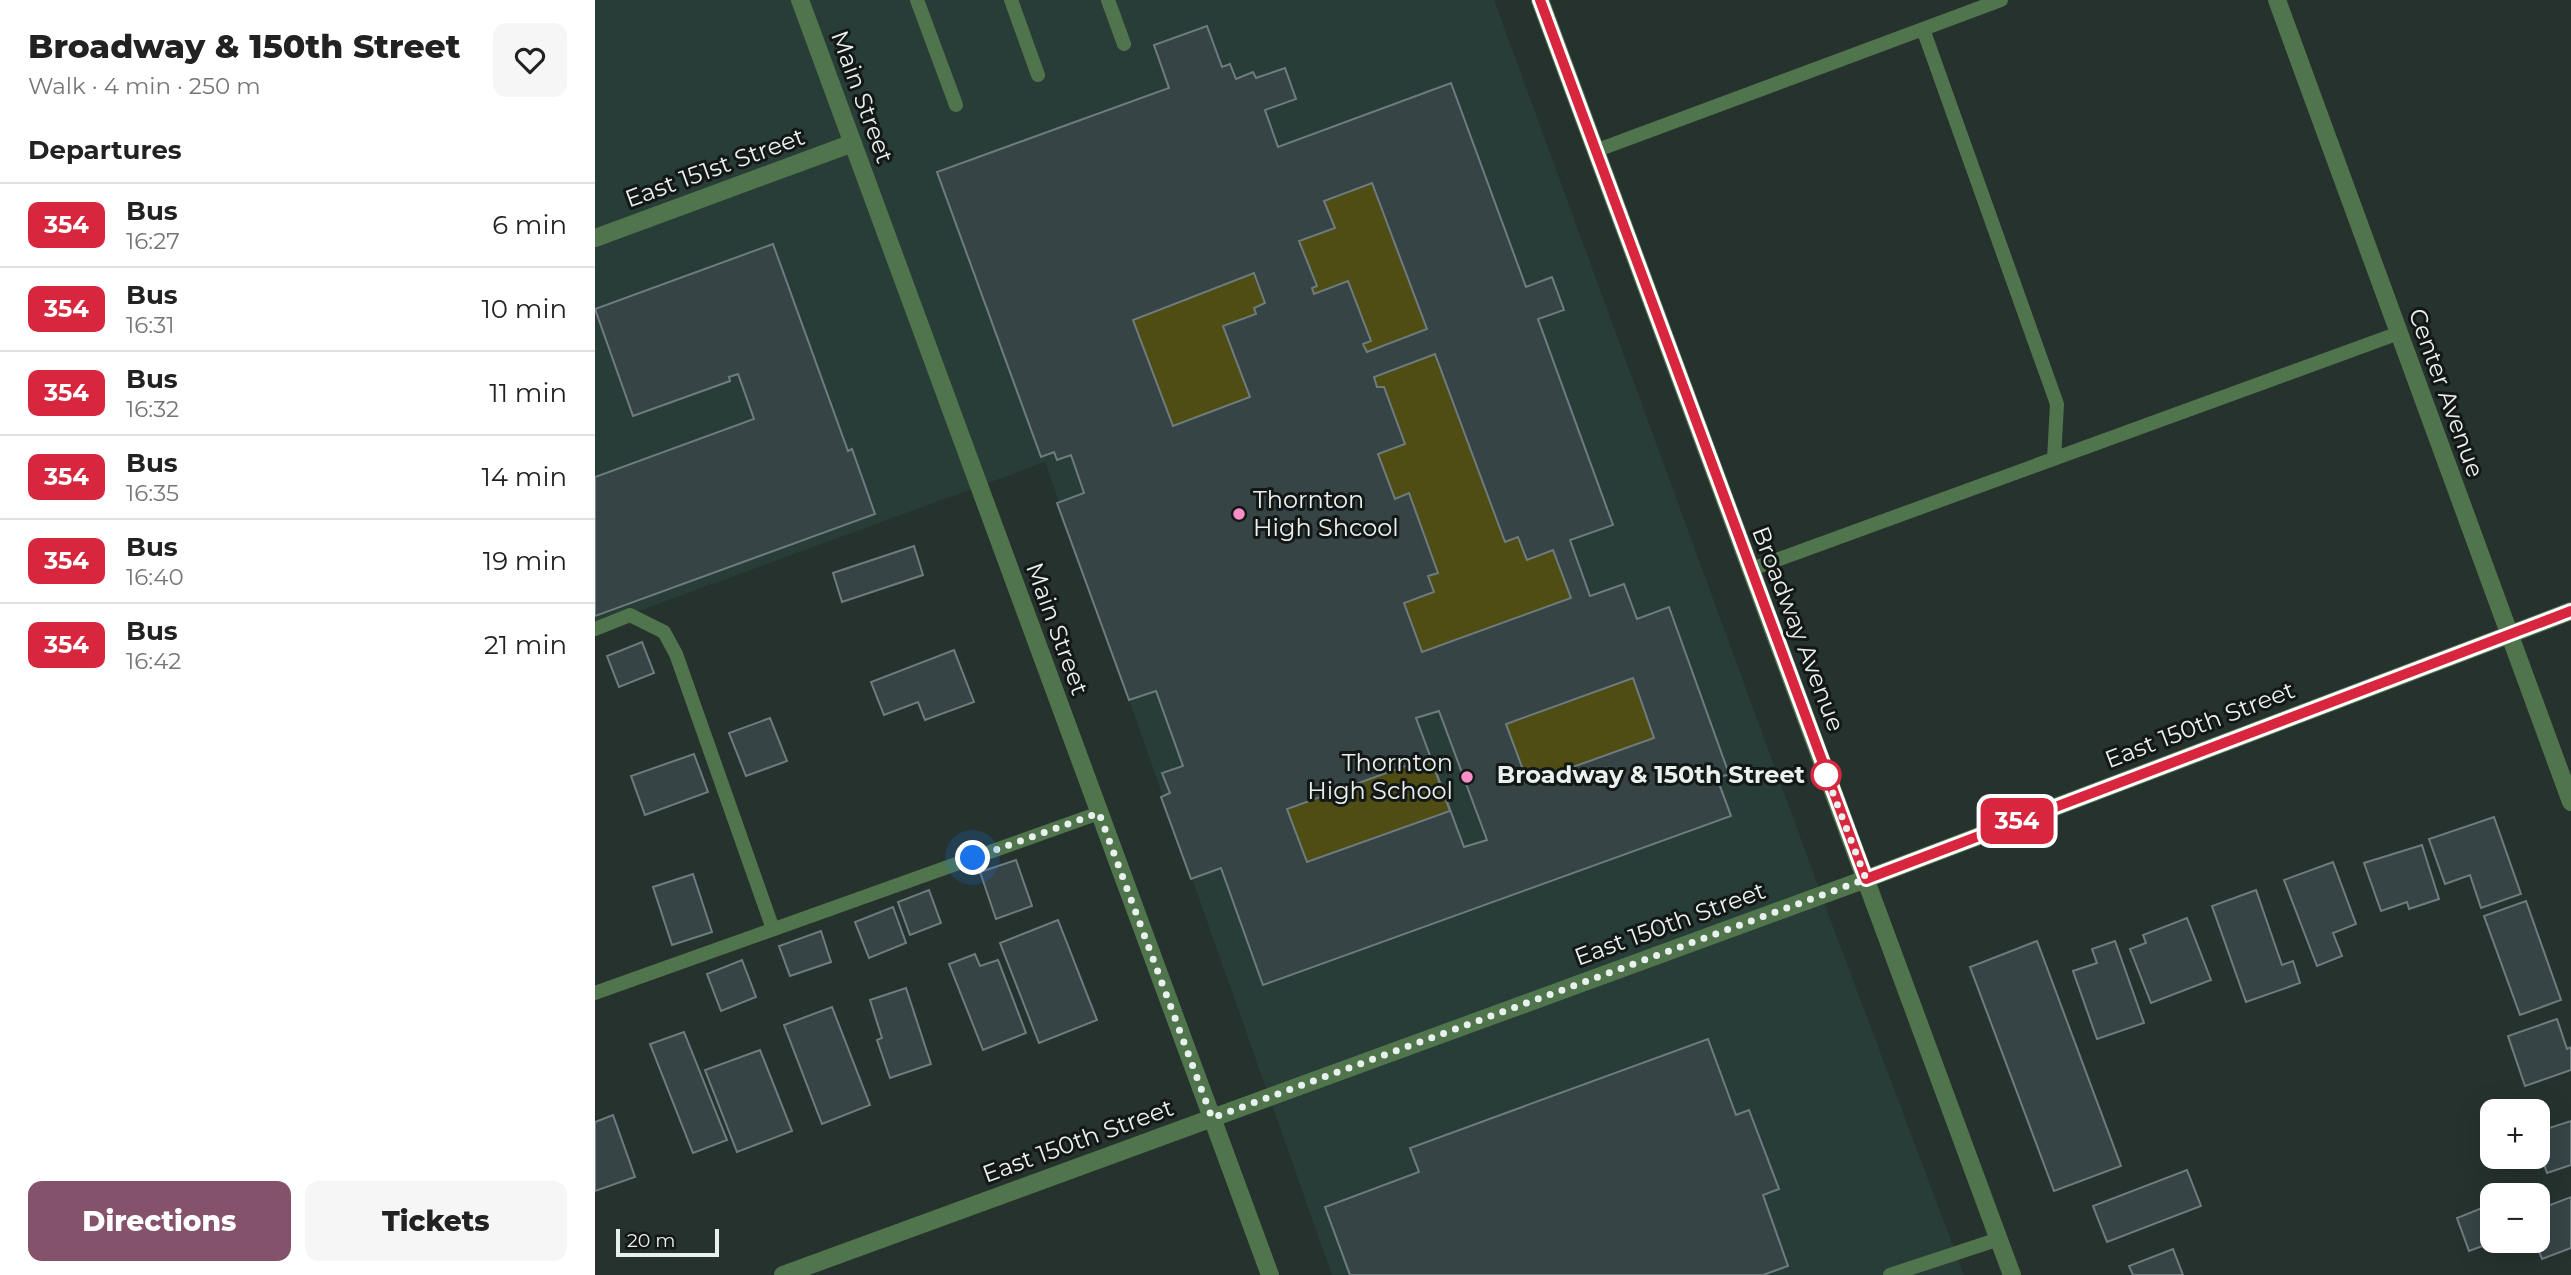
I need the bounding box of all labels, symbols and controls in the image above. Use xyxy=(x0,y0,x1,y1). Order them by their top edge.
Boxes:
button: heart xyxy=(493,23,567,97)
text: Broadway & 150th Street xyxy=(28,26,461,66)
street label: Main Street xyxy=(825,27,900,167)
text: Walk · 4 min · 250 m xyxy=(28,72,261,100)
street label: East 151st Street xyxy=(621,122,809,213)
text: Departures xyxy=(28,134,182,166)
text: Bus xyxy=(126,195,178,227)
text: 6 min xyxy=(492,209,567,241)
text: 354 xyxy=(44,210,89,239)
text: 16:27 xyxy=(126,227,180,255)
text: Bus xyxy=(126,279,178,311)
text: 10 min xyxy=(481,293,567,325)
text: 354 xyxy=(44,294,89,323)
street label: Center Avenue xyxy=(2402,304,2490,481)
text: 16:31 xyxy=(126,311,174,339)
text: Bus xyxy=(126,363,178,395)
text: 11 min xyxy=(489,377,567,409)
text: 354 xyxy=(44,378,89,407)
text: 16:32 xyxy=(126,395,179,423)
text: Bus xyxy=(126,447,178,479)
text: 14 min xyxy=(481,461,567,493)
text: 354 xyxy=(44,462,89,491)
text: 16:35 xyxy=(126,479,179,507)
place label: Thornton High Shcool xyxy=(1253,485,1399,542)
marker: Thornton High Shcool xyxy=(1231,506,1247,522)
street label: Broadway Avenue xyxy=(1746,522,1851,735)
text: Bus xyxy=(126,531,178,563)
text: 19 min xyxy=(483,545,567,577)
text: 354 xyxy=(44,546,89,575)
street label: Main Street xyxy=(1020,559,1095,699)
text: 16:40 xyxy=(126,563,184,591)
text: Bus xyxy=(126,615,178,647)
text: 21 min xyxy=(484,629,567,661)
text: 354 xyxy=(44,630,89,659)
text: 16:42 xyxy=(126,647,181,675)
street label: East 150th Street xyxy=(2101,675,2299,774)
place label: Thornton High School xyxy=(1307,748,1453,805)
place label: Broadway & 150th Street xyxy=(1497,760,1806,789)
marker: Broadway & 150th Street xyxy=(1811,760,1841,790)
marker: Thornton High School xyxy=(1459,769,1475,785)
line badge: 354 xyxy=(1977,798,2057,844)
text: 354 xyxy=(1995,806,2039,835)
your location xyxy=(955,840,990,875)
street label: East 150th Street xyxy=(1570,875,1769,972)
street label: East 150th Street xyxy=(978,1092,1177,1189)
map controls xyxy=(2480,1099,2550,1253)
button: + xyxy=(2480,1099,2550,1169)
button: Directions xyxy=(28,1181,291,1261)
button: Tickets xyxy=(305,1181,567,1261)
button: − xyxy=(2480,1183,2550,1253)
scale bar xyxy=(616,1226,719,1258)
text: 20 m xyxy=(627,1229,675,1252)

